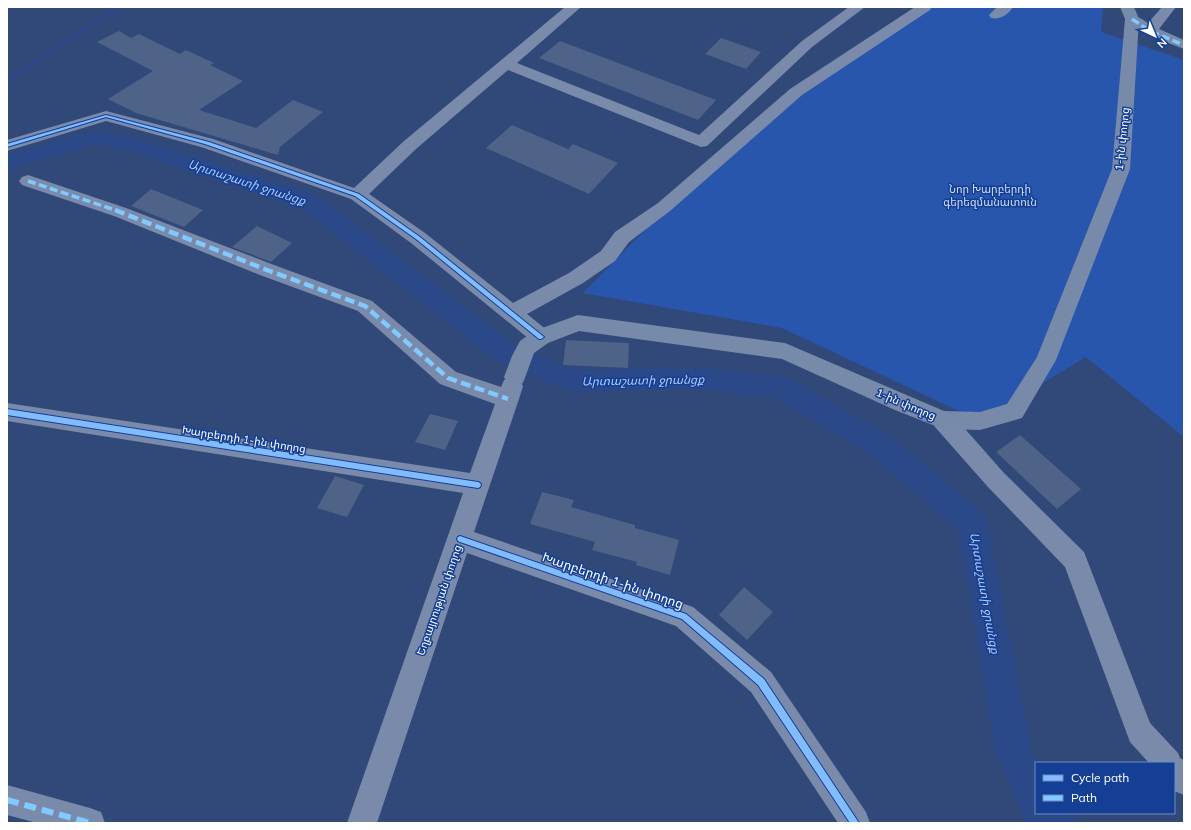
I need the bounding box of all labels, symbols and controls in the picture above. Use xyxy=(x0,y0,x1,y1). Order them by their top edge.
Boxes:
north arrow xyxy=(1135,16,1175,56)
text: N xyxy=(1154,35,1170,51)
street label: 1-ին փողոց xyxy=(1112,107,1132,171)
water label: Արտաշատի ջրանցք xyxy=(186,156,308,208)
park label: Նոր Խարբերդի գերեզմանատուն xyxy=(943,182,1037,209)
water label: Արտաշատի ջրանցք xyxy=(581,371,705,389)
street label: 1-ին փողոց xyxy=(874,385,938,423)
street label: Խարբերդի 1-ին փողոց xyxy=(181,422,307,456)
water label: Արտաշատի ջրանցք xyxy=(967,531,1003,656)
street label: Եղբայրության փողոց xyxy=(413,543,465,657)
street label: Խարբերդի 1-ին փողոց xyxy=(540,548,686,612)
legend xyxy=(1035,762,1175,814)
text: Cycle path xyxy=(1071,770,1129,785)
text: Path xyxy=(1071,790,1097,805)

